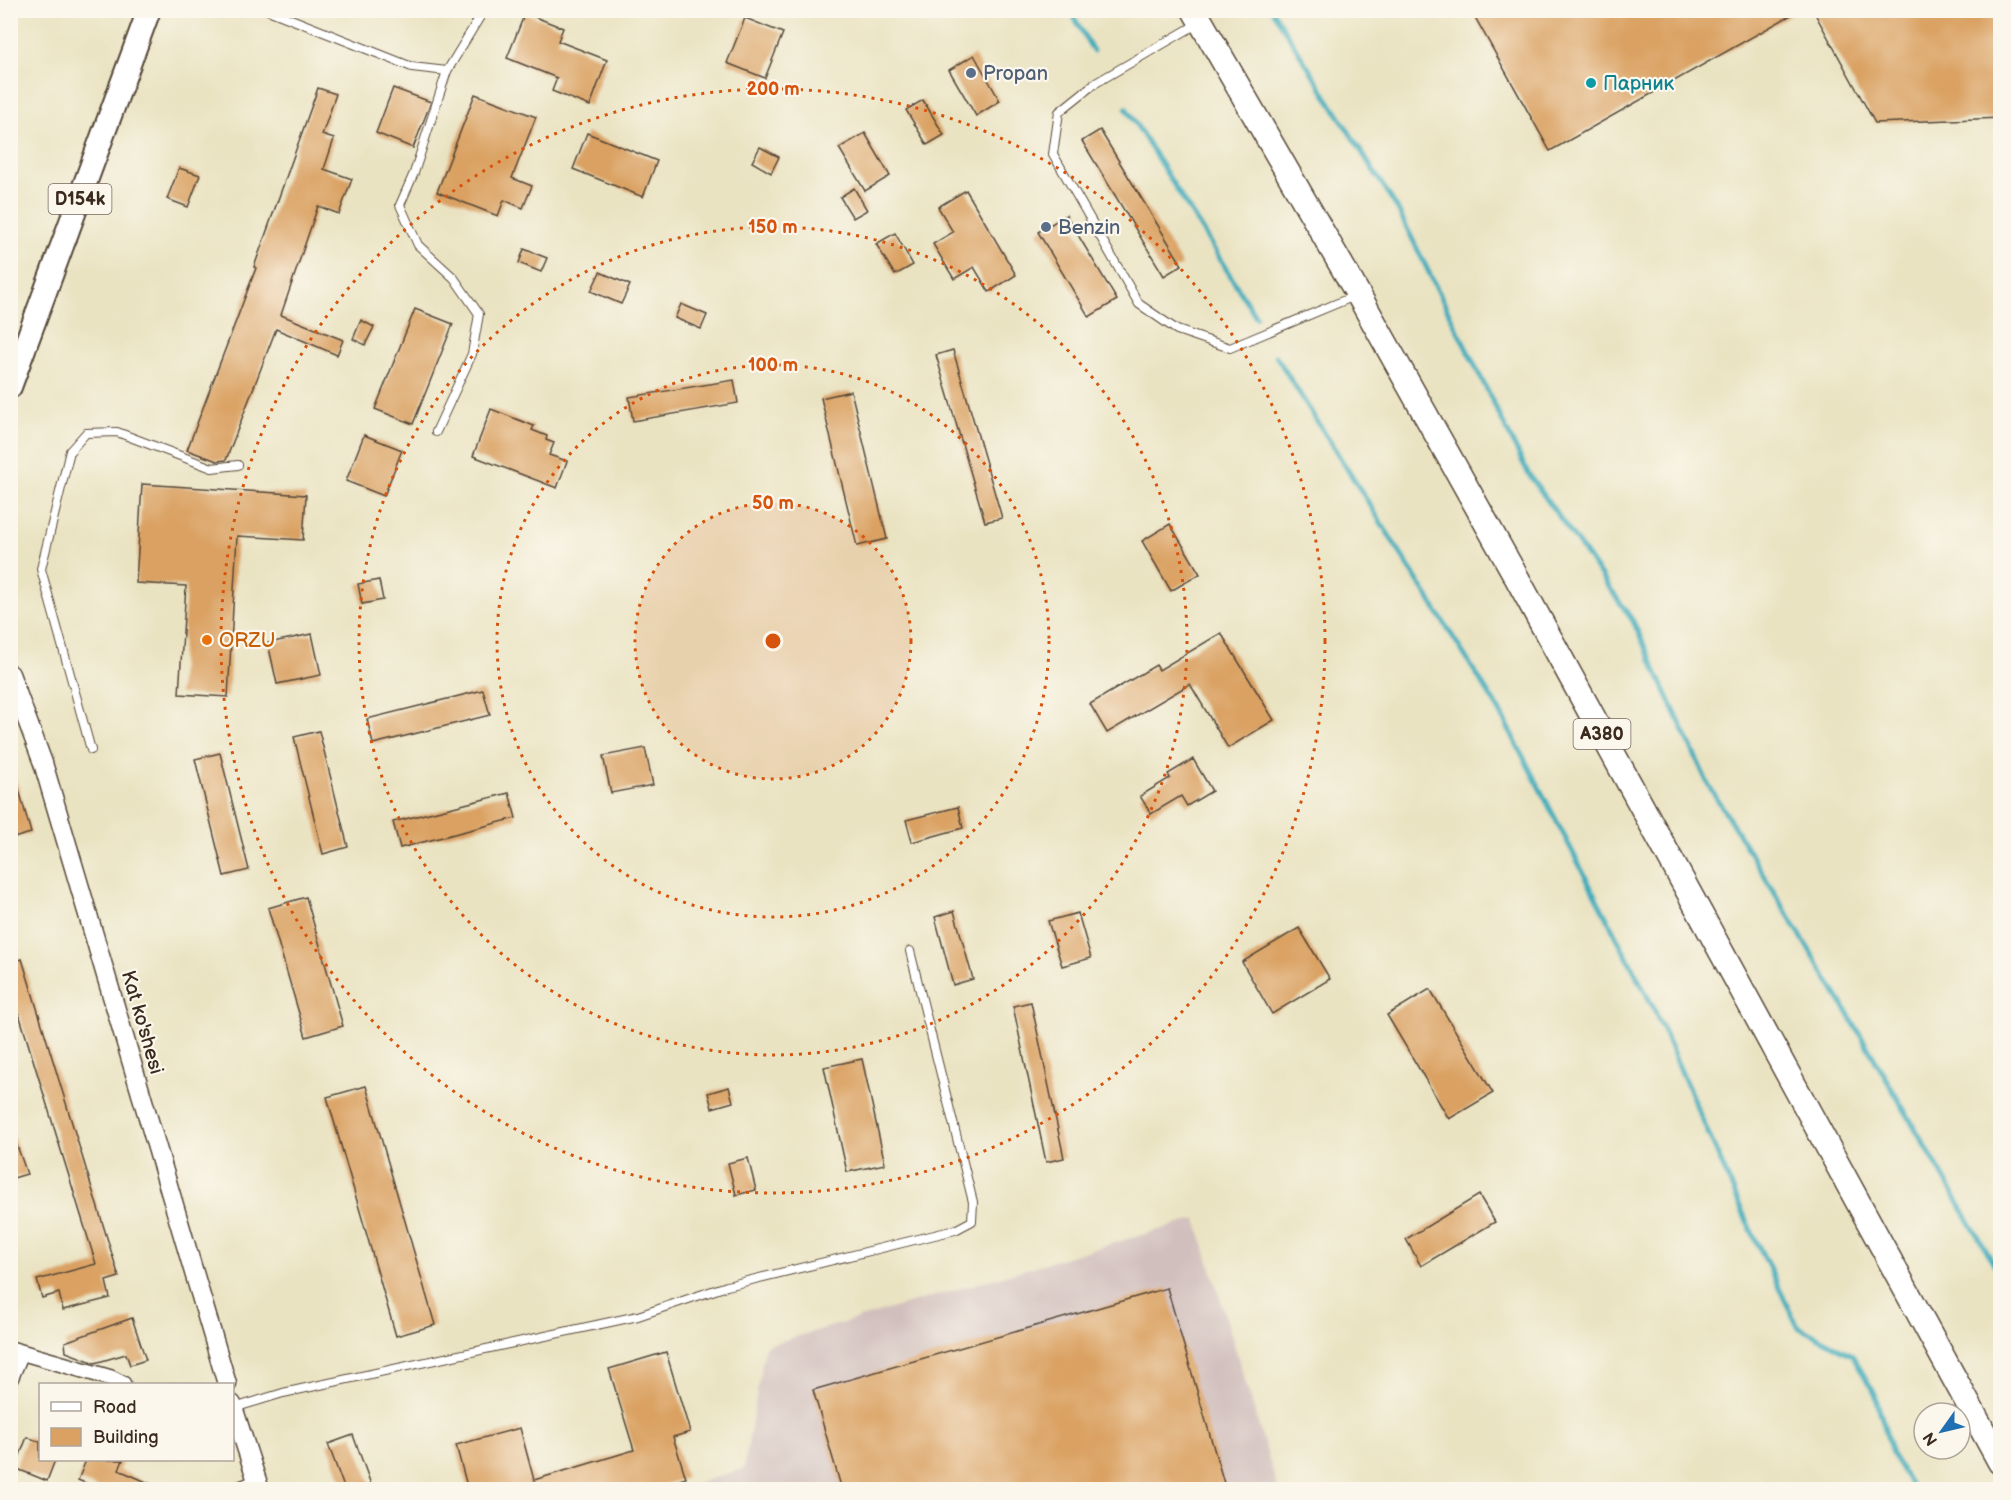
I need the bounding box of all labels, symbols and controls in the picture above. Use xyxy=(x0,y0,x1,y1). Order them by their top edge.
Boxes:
place label: Propan xyxy=(983,62,1048,86)
marker: Propan xyxy=(964,66,978,80)
place label: Парник xyxy=(1603,72,1675,96)
marker: Парник xyxy=(1584,76,1598,90)
text: 200 m xyxy=(746,79,800,100)
road number: D154k xyxy=(48,184,112,214)
place label: Benzin xyxy=(1058,216,1120,240)
text: 150 m xyxy=(748,217,798,238)
marker: Benzin xyxy=(1039,220,1053,234)
text: 100 m xyxy=(748,355,798,376)
text: 50 m xyxy=(752,493,794,514)
place label: ORZU xyxy=(219,629,275,653)
centre of rings xyxy=(763,631,783,651)
marker: ORZU xyxy=(200,633,214,647)
road number: A380 xyxy=(1574,719,1630,749)
street label: Kat ko'shesi xyxy=(116,968,168,1077)
legend xyxy=(39,1383,234,1461)
text: Road xyxy=(93,1397,137,1418)
north arrow xyxy=(1912,1401,1972,1461)
text: Building xyxy=(93,1427,159,1448)
text: N xyxy=(1920,1428,1942,1449)

